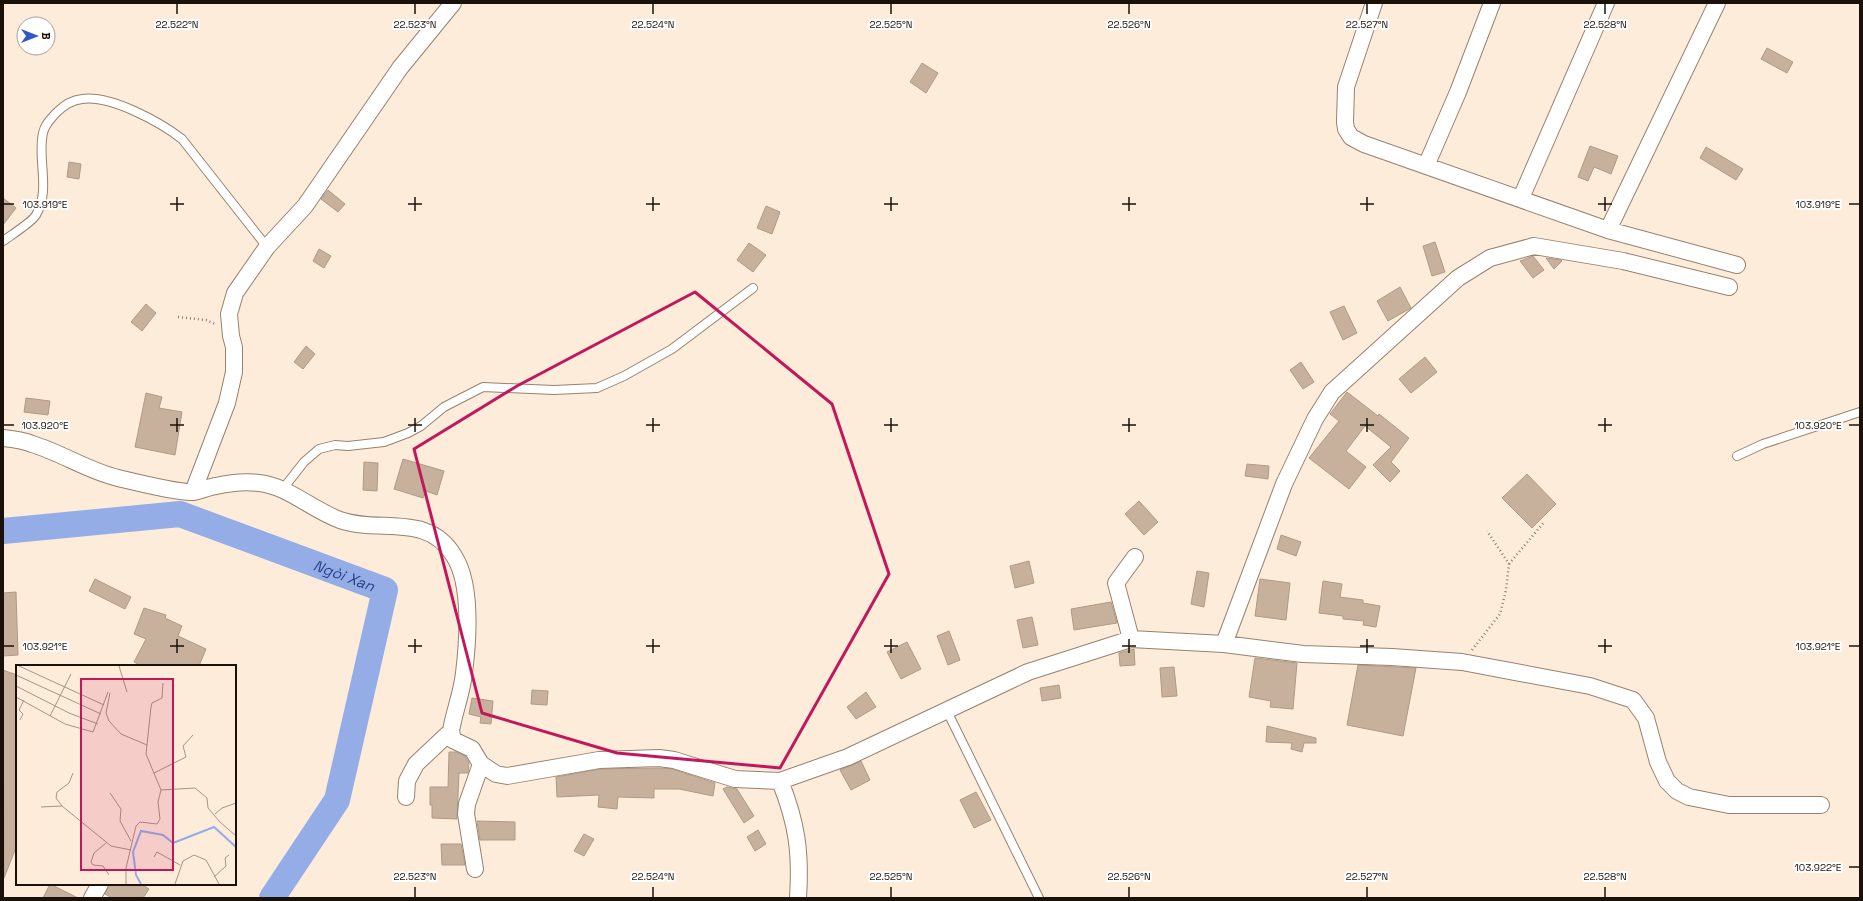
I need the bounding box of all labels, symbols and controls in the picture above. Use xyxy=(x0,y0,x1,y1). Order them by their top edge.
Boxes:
north arrow xyxy=(16,16,56,56)
text: 22.522°N xyxy=(155,18,199,31)
text: 22.523°N xyxy=(394,18,437,31)
text: 22.524°N xyxy=(632,18,674,31)
text: 22.525°N xyxy=(870,18,912,31)
text: 22.526°N xyxy=(1107,18,1151,31)
text: 22.527°N xyxy=(1346,18,1388,31)
text: 22.528°N xyxy=(1583,18,1627,31)
text: B xyxy=(39,32,53,40)
text: 103.919°E xyxy=(22,198,68,211)
text: 103.919°E xyxy=(1795,198,1841,211)
text: 103.920°E xyxy=(21,419,69,432)
text: 103.920°E xyxy=(1794,419,1842,432)
water label: Ngòi Xan xyxy=(311,555,378,595)
text: 103.921°E xyxy=(23,640,68,653)
text: 103.921°E xyxy=(1796,640,1841,653)
inset map xyxy=(16,665,236,885)
text: 103.922°E xyxy=(1795,861,1842,874)
text: 22.523°N xyxy=(394,870,437,883)
text: 22.524°N xyxy=(632,870,674,883)
text: 22.525°N xyxy=(870,870,912,883)
text: 22.526°N xyxy=(1107,870,1151,883)
text: 22.527°N xyxy=(1346,870,1388,883)
text: 22.528°N xyxy=(1583,870,1627,883)

